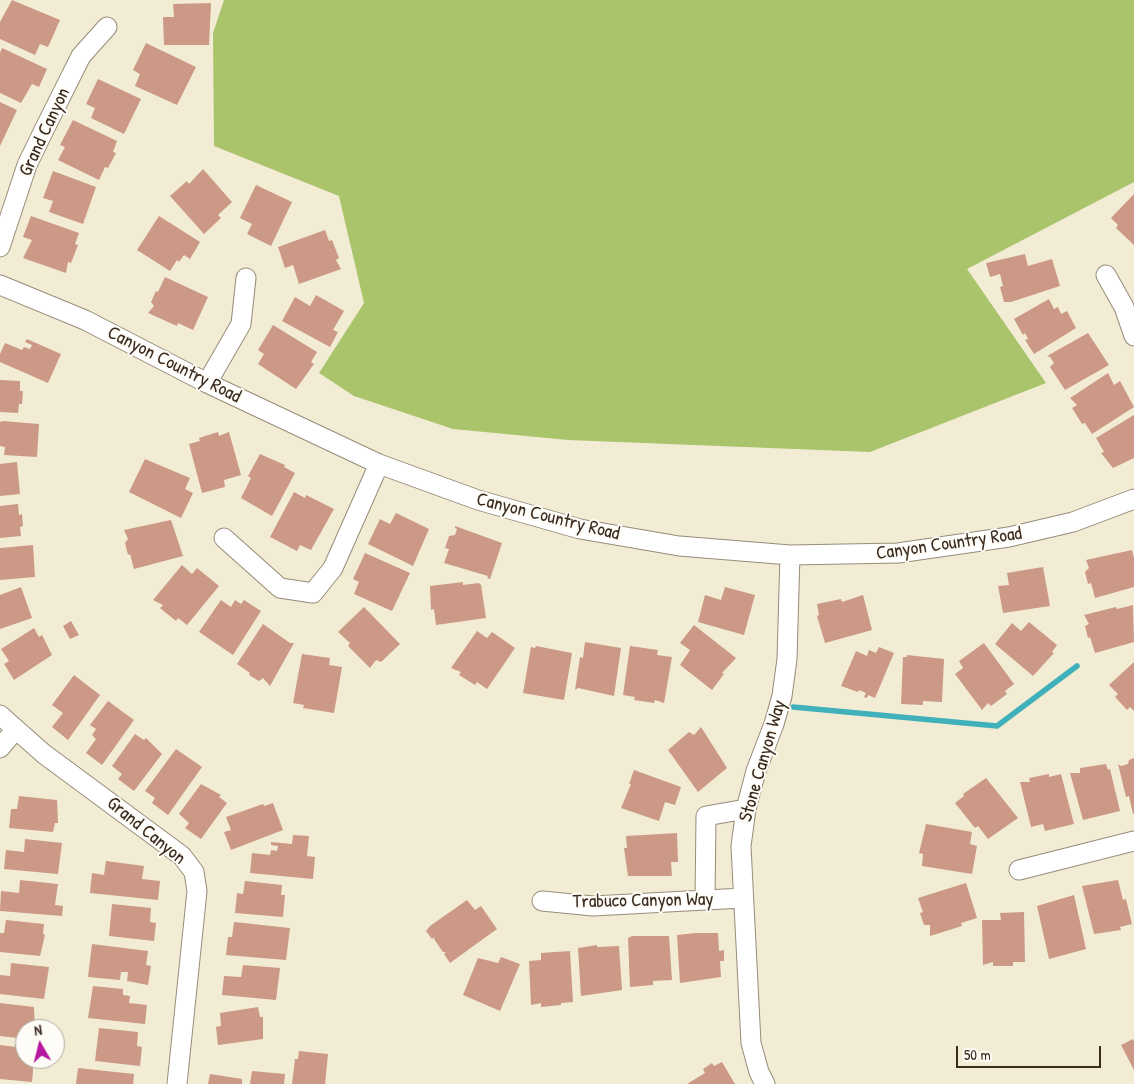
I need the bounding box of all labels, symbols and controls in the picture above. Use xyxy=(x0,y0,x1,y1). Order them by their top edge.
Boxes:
street label: Grand Canyon xyxy=(15,84,75,180)
street label: Canyon Country Road xyxy=(103,322,245,408)
street label: Canyon Country Road xyxy=(474,488,622,546)
street label: Canyon Country Road xyxy=(875,522,1023,566)
street label: Stone Canyon Way xyxy=(735,697,791,825)
street label: Grand Canyon xyxy=(102,792,190,870)
street label: Trabuco Canyon Way xyxy=(572,888,714,914)
north arrow xyxy=(15,1019,65,1069)
text: N xyxy=(33,1020,43,1040)
scale bar xyxy=(959,1036,1104,1068)
text: 50 m xyxy=(964,1044,991,1065)

